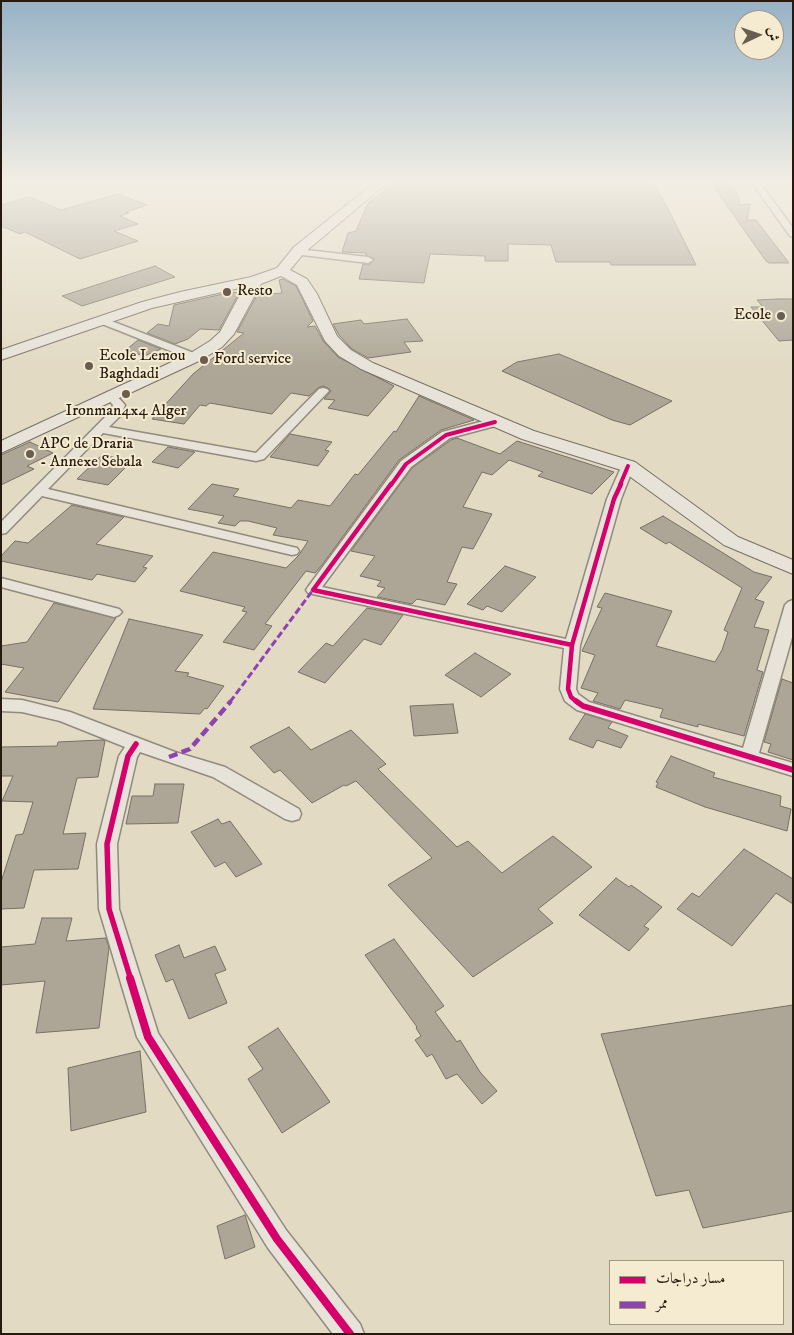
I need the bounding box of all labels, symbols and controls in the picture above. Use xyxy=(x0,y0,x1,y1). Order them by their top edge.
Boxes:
north arrow xyxy=(734,10,784,60)
text: ش xyxy=(764,27,782,42)
place label: Resto xyxy=(237,282,272,302)
marker: Resto xyxy=(221,286,233,298)
place label: Ecole xyxy=(734,306,771,326)
marker: Ecole xyxy=(775,310,787,322)
place label: Ecole Lemou Baghdadi xyxy=(99,347,185,385)
place label: Ford service xyxy=(214,350,291,370)
marker: Ford service xyxy=(198,354,210,366)
marker: Ecole Lemou Baghdadi xyxy=(83,360,95,372)
marker: Ironman4x4 Alger xyxy=(120,388,132,400)
place label: Ironman4x4 Alger xyxy=(66,402,186,422)
place label: APC de Draria - Annexe Sebala xyxy=(40,435,142,473)
marker: APC de Draria - Annexe Sebala xyxy=(24,448,36,460)
legend xyxy=(609,1260,784,1325)
text: مسار دراجات xyxy=(656,1269,725,1288)
text: ممر xyxy=(656,1294,668,1313)

